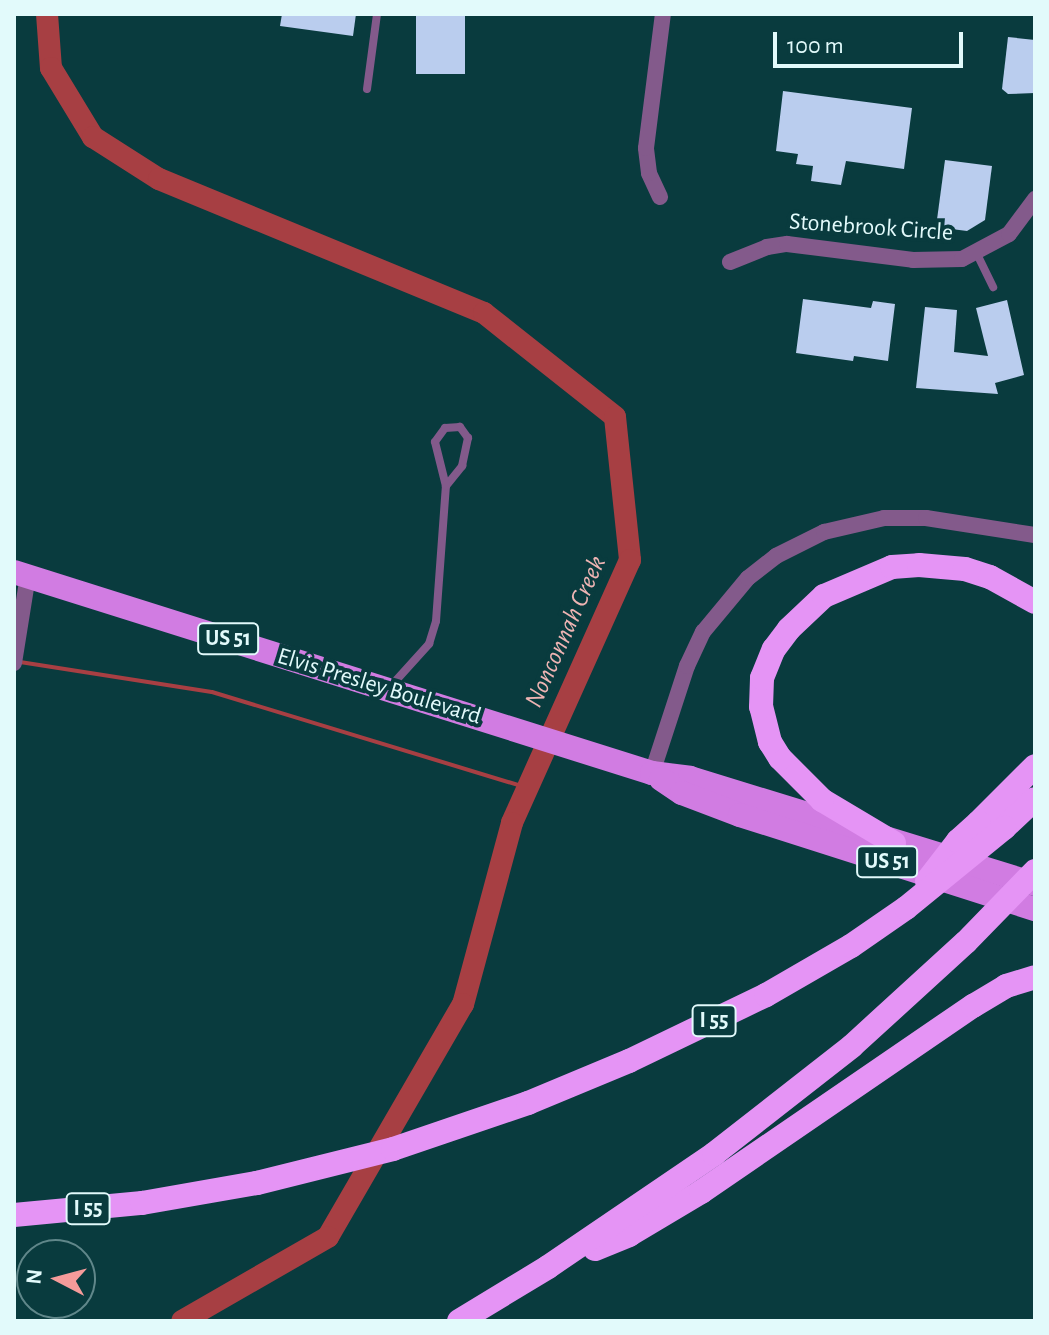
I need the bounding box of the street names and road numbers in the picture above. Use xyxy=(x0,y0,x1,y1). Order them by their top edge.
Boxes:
street label: Stonebrook Circle xyxy=(788,208,954,248)
road number: US 51 xyxy=(196,621,260,657)
street label: Elvis Presley Boulevard xyxy=(274,642,484,732)
road number: US 51 xyxy=(855,844,919,880)
road number: I 55 xyxy=(690,1003,738,1039)
road number: I 55 xyxy=(64,1191,112,1227)

